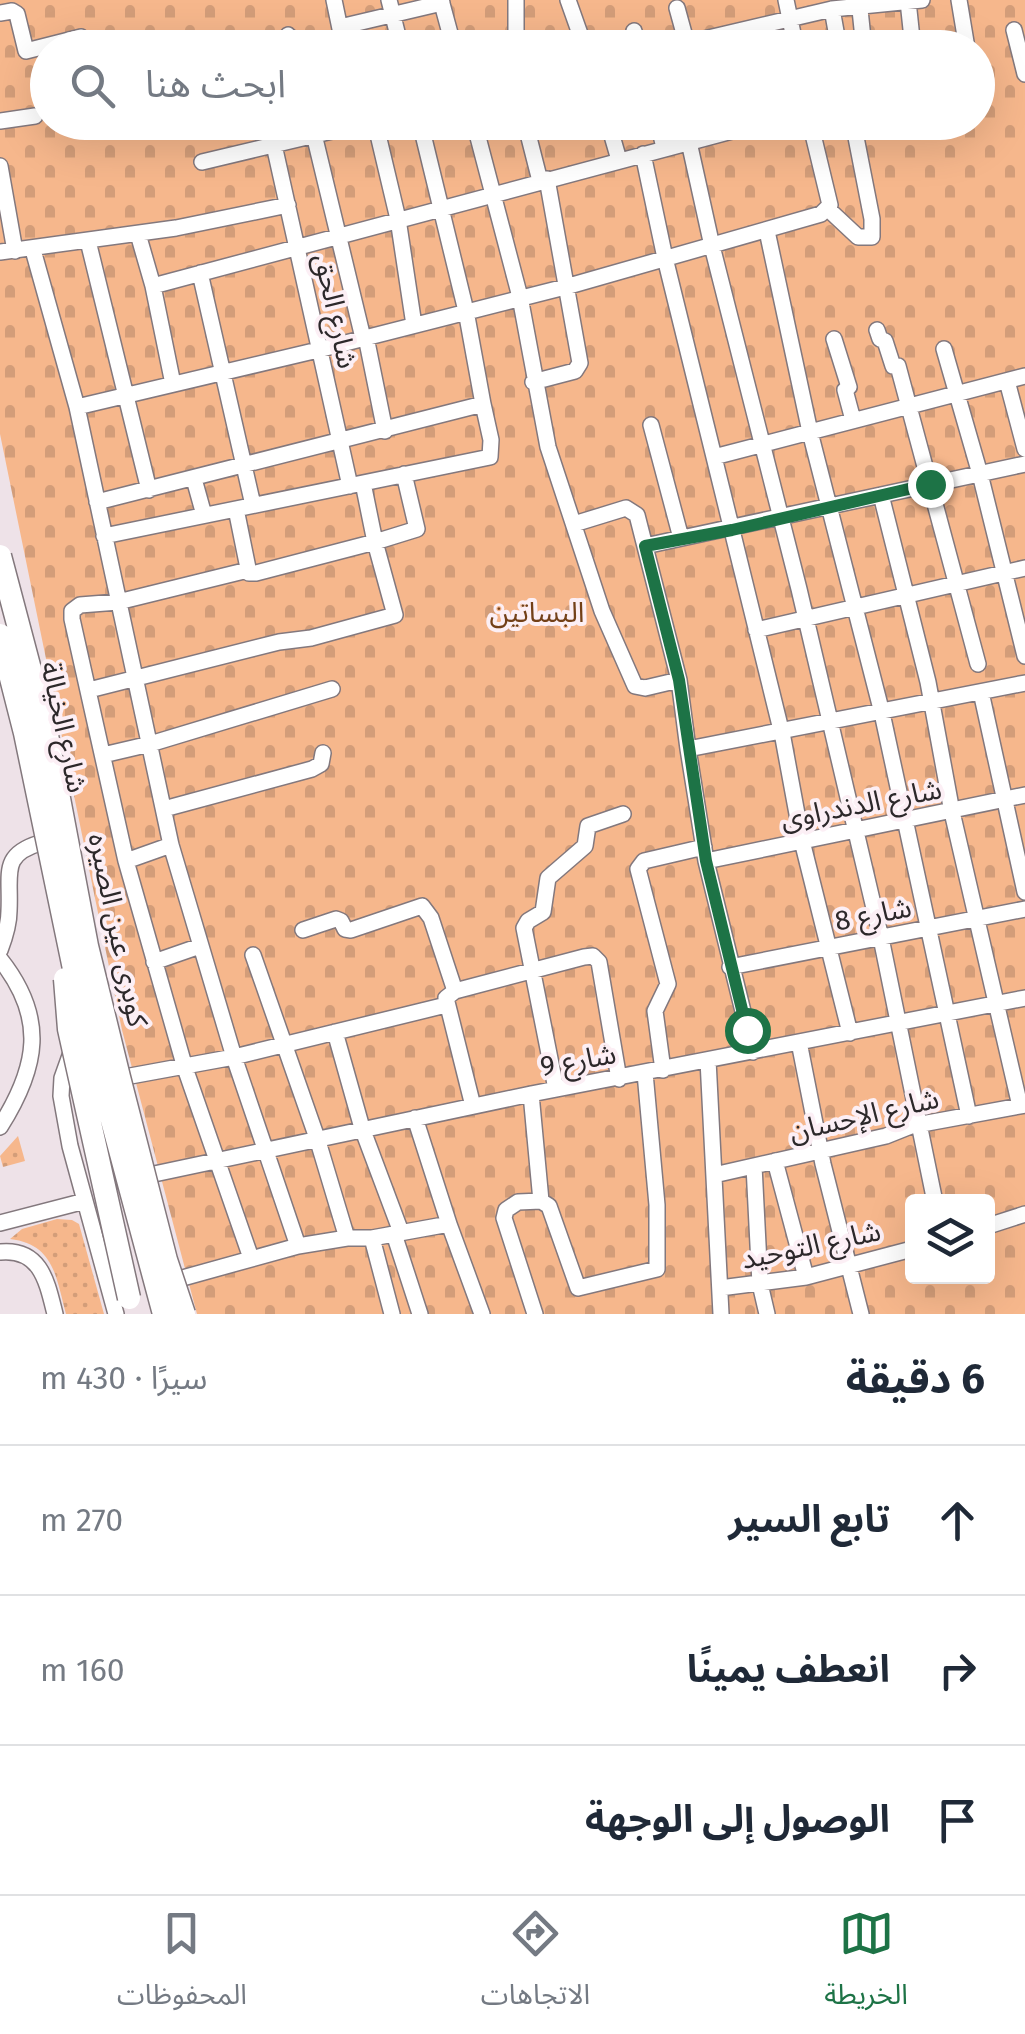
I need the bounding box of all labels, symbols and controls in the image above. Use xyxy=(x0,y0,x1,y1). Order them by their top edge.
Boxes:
search box xyxy=(30,30,995,140)
icon: search xyxy=(65,58,120,113)
text: ابحث هنا xyxy=(145,61,286,107)
street label: شارع الحق xyxy=(304,251,364,372)
route end xyxy=(908,462,954,508)
park label: البساتين xyxy=(490,596,584,629)
street label: شارع الخيالة xyxy=(30,658,94,796)
street label: شارع الدندراوى xyxy=(778,772,945,840)
street label: كوبرى عين الصيره xyxy=(81,830,155,1030)
street label: شارع 8 xyxy=(832,890,915,942)
route start xyxy=(725,1008,771,1054)
street label: شارع 9 xyxy=(537,1037,619,1087)
street label: شارع الإحسان xyxy=(786,1082,943,1152)
map controls xyxy=(905,1194,995,1284)
button: layers xyxy=(905,1194,995,1284)
street label: شارع التوحيد xyxy=(738,1214,884,1280)
text: 6 دقيقة xyxy=(846,1354,985,1404)
text: سيرًا · 430 m xyxy=(40,1359,207,1397)
icon: ahead xyxy=(930,1493,985,1548)
text: تابع السير xyxy=(729,1496,890,1542)
text: 270 m xyxy=(40,1501,123,1539)
icon: right xyxy=(930,1643,985,1698)
text: انعطف يمينًا xyxy=(687,1646,890,1692)
text: 160 m xyxy=(40,1651,125,1689)
icon: arrive xyxy=(930,1793,985,1848)
text: الوصول إلى الوجهة xyxy=(585,1796,890,1842)
tab: المحفوظات xyxy=(117,1906,247,2025)
tab: الاتجاهات xyxy=(481,1906,590,2025)
tab: الخريطة xyxy=(824,1906,908,2025)

